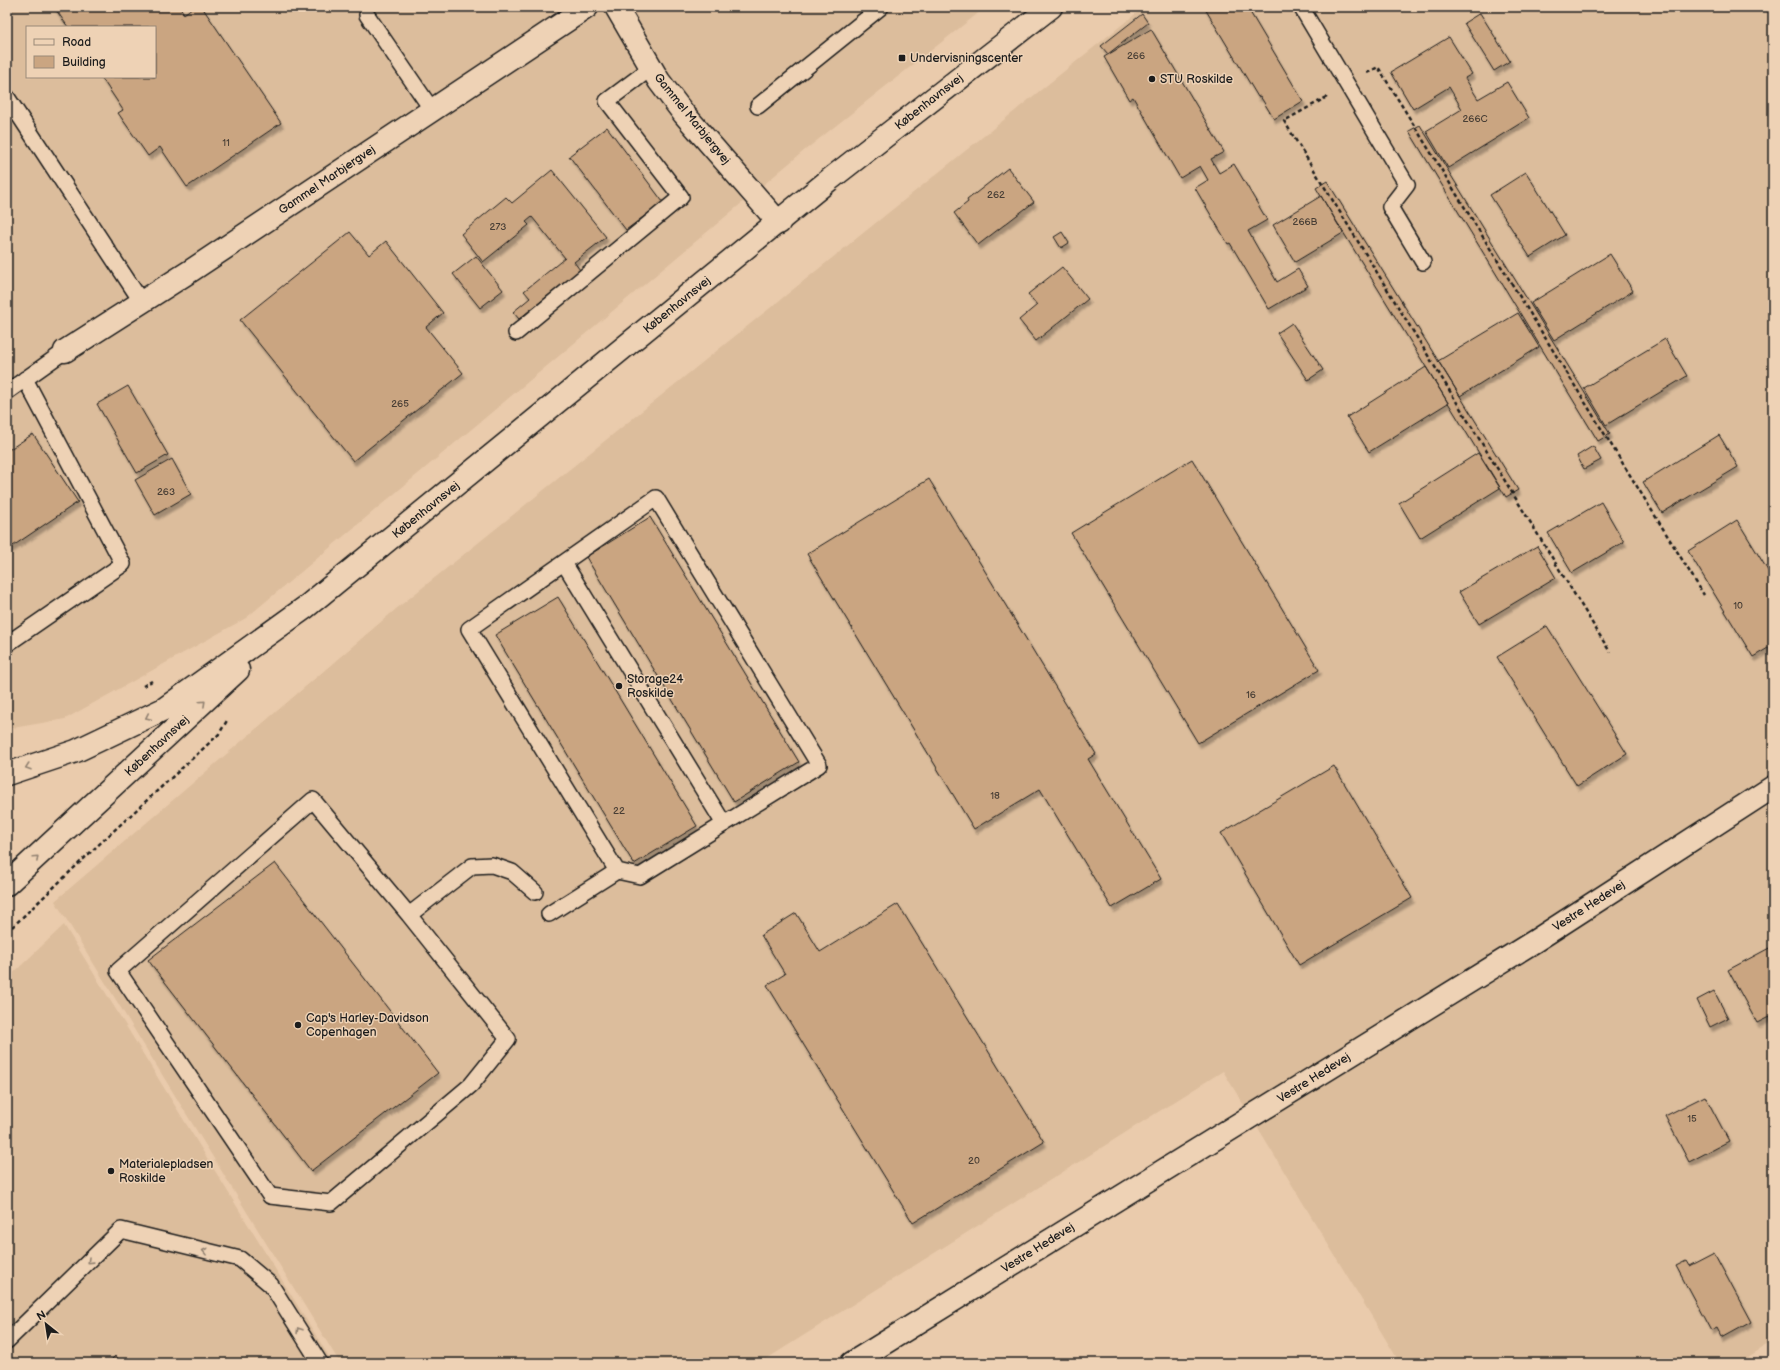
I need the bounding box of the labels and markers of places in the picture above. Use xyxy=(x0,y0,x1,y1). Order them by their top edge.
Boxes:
place label: Undervisningscenter xyxy=(910,51,1023,66)
marker: Undervisningscenter xyxy=(897,53,907,63)
place label: STU Roskilde xyxy=(1160,72,1233,87)
marker: STU Roskilde xyxy=(1147,74,1157,84)
place label: Storage24 Roskilde xyxy=(627,672,684,701)
marker: Storage24 Roskilde xyxy=(614,681,624,691)
place label: Cap's Harley-Davidson Copenhagen xyxy=(306,1011,429,1040)
marker: Cap's Harley-Davidson Copenhagen xyxy=(293,1020,303,1030)
place label: Materialepladsen Roskilde xyxy=(119,1157,214,1186)
marker: Materialepladsen Roskilde xyxy=(106,1166,116,1176)

